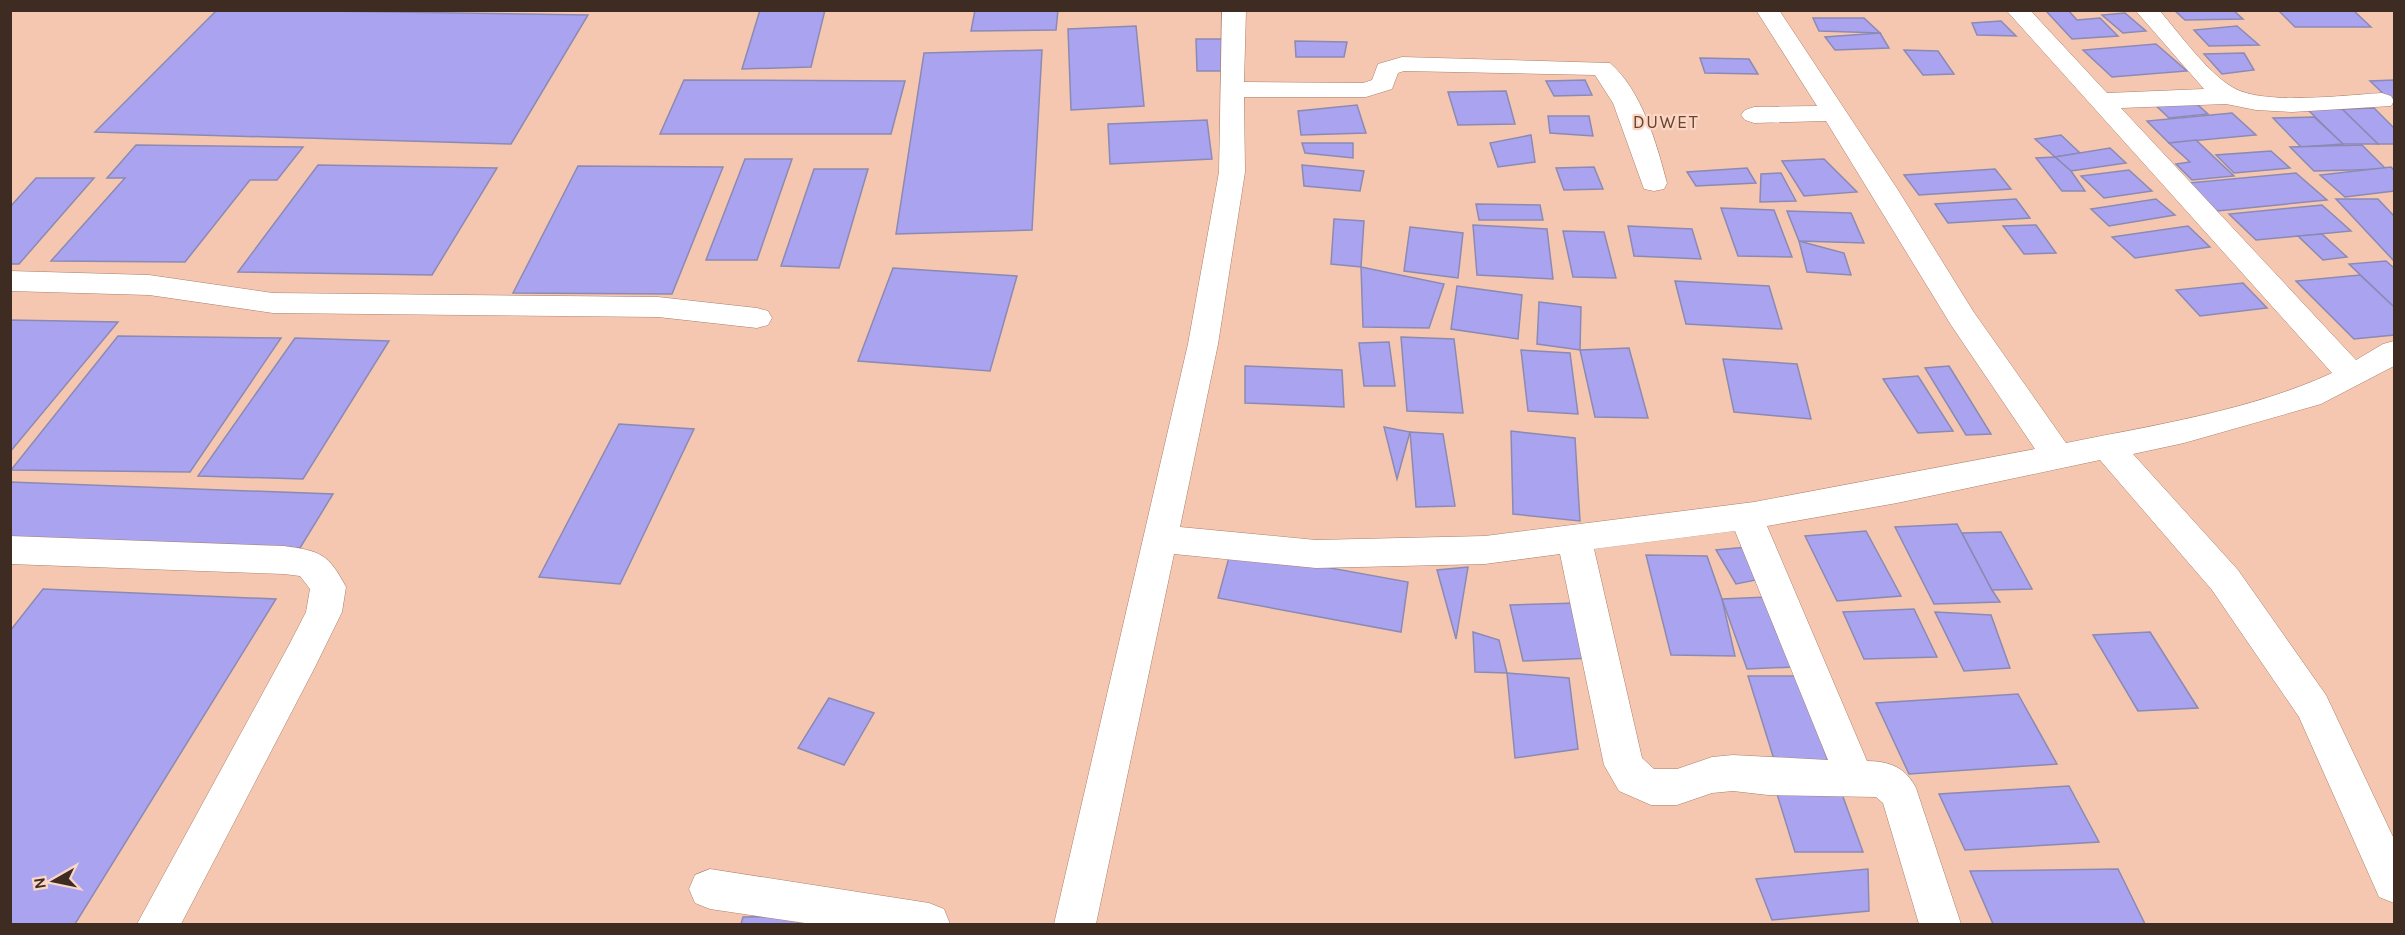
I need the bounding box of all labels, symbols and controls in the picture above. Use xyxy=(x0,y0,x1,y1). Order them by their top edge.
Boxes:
district label: DUWET xyxy=(1633,111,1699,133)
north arrow xyxy=(24,851,84,911)
text: N xyxy=(29,876,50,890)

